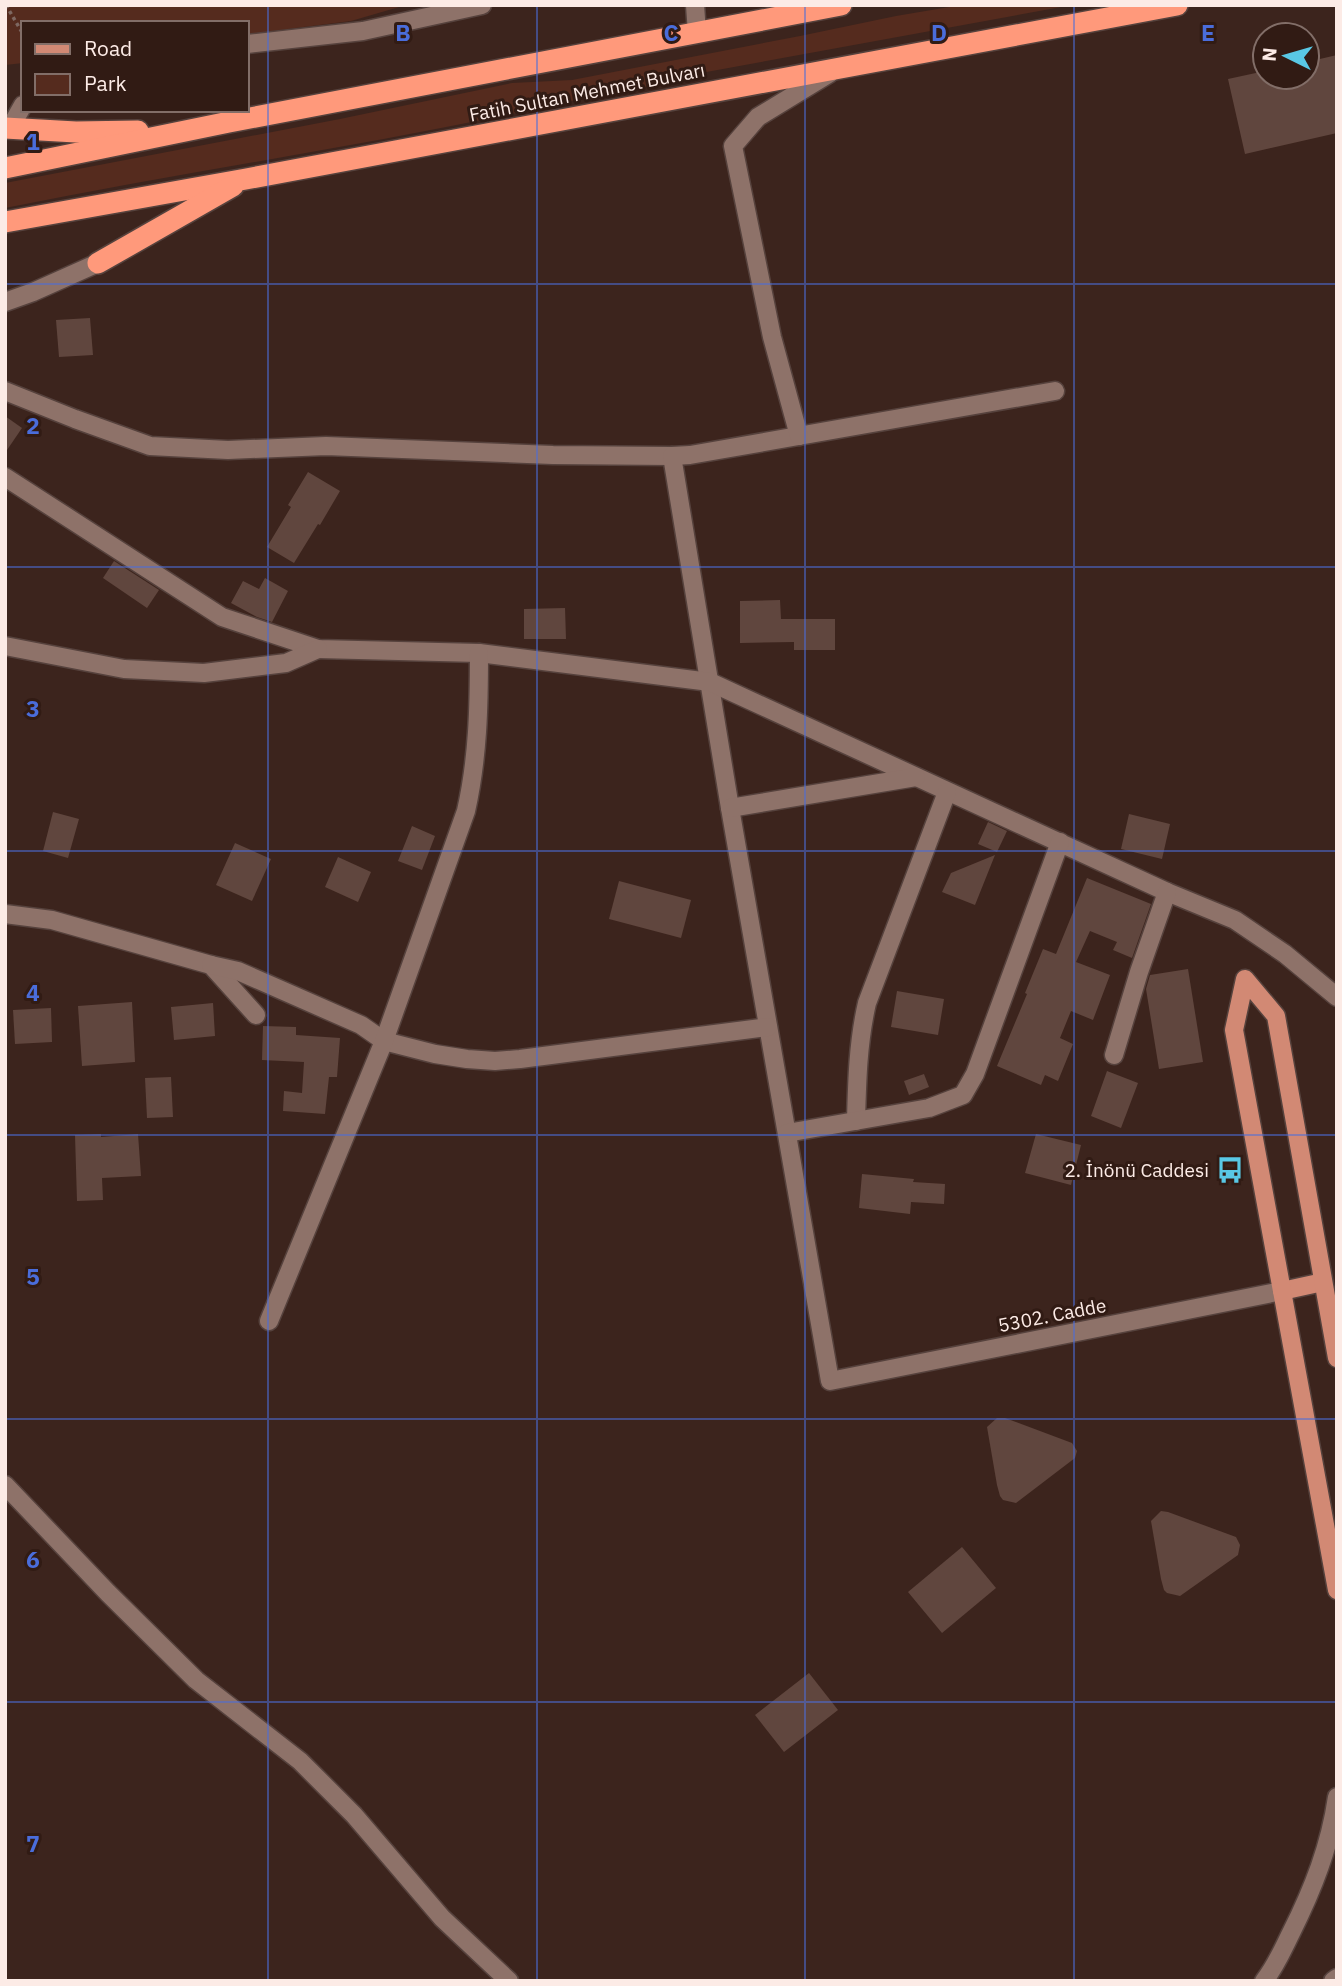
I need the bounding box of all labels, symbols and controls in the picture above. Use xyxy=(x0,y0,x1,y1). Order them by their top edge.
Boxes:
text: B xyxy=(395,17,411,47)
text: C xyxy=(664,17,679,47)
text: D xyxy=(931,17,947,47)
text: E xyxy=(1201,17,1215,47)
legend xyxy=(21,21,248,112)
north arrow xyxy=(1251,21,1321,91)
text: Road xyxy=(84,34,132,62)
text: N xyxy=(1257,47,1282,62)
street label: Fatih Sultan Mehmet Bulvarı xyxy=(467,57,707,127)
text: Park xyxy=(84,69,127,97)
text: 1 xyxy=(26,126,40,156)
text: 2 xyxy=(26,410,40,440)
text: 3 xyxy=(26,693,40,723)
text: 4 xyxy=(26,977,40,1007)
bus stop icon: 2. İnönü Caddesi xyxy=(1215,1155,1245,1185)
place label: 2. İnönü Caddesi xyxy=(1064,1158,1209,1182)
text: 5 xyxy=(26,1261,40,1291)
street label: 5302. Cadde xyxy=(996,1293,1108,1337)
text: 6 xyxy=(26,1544,40,1574)
text: 7 xyxy=(26,1828,40,1858)

